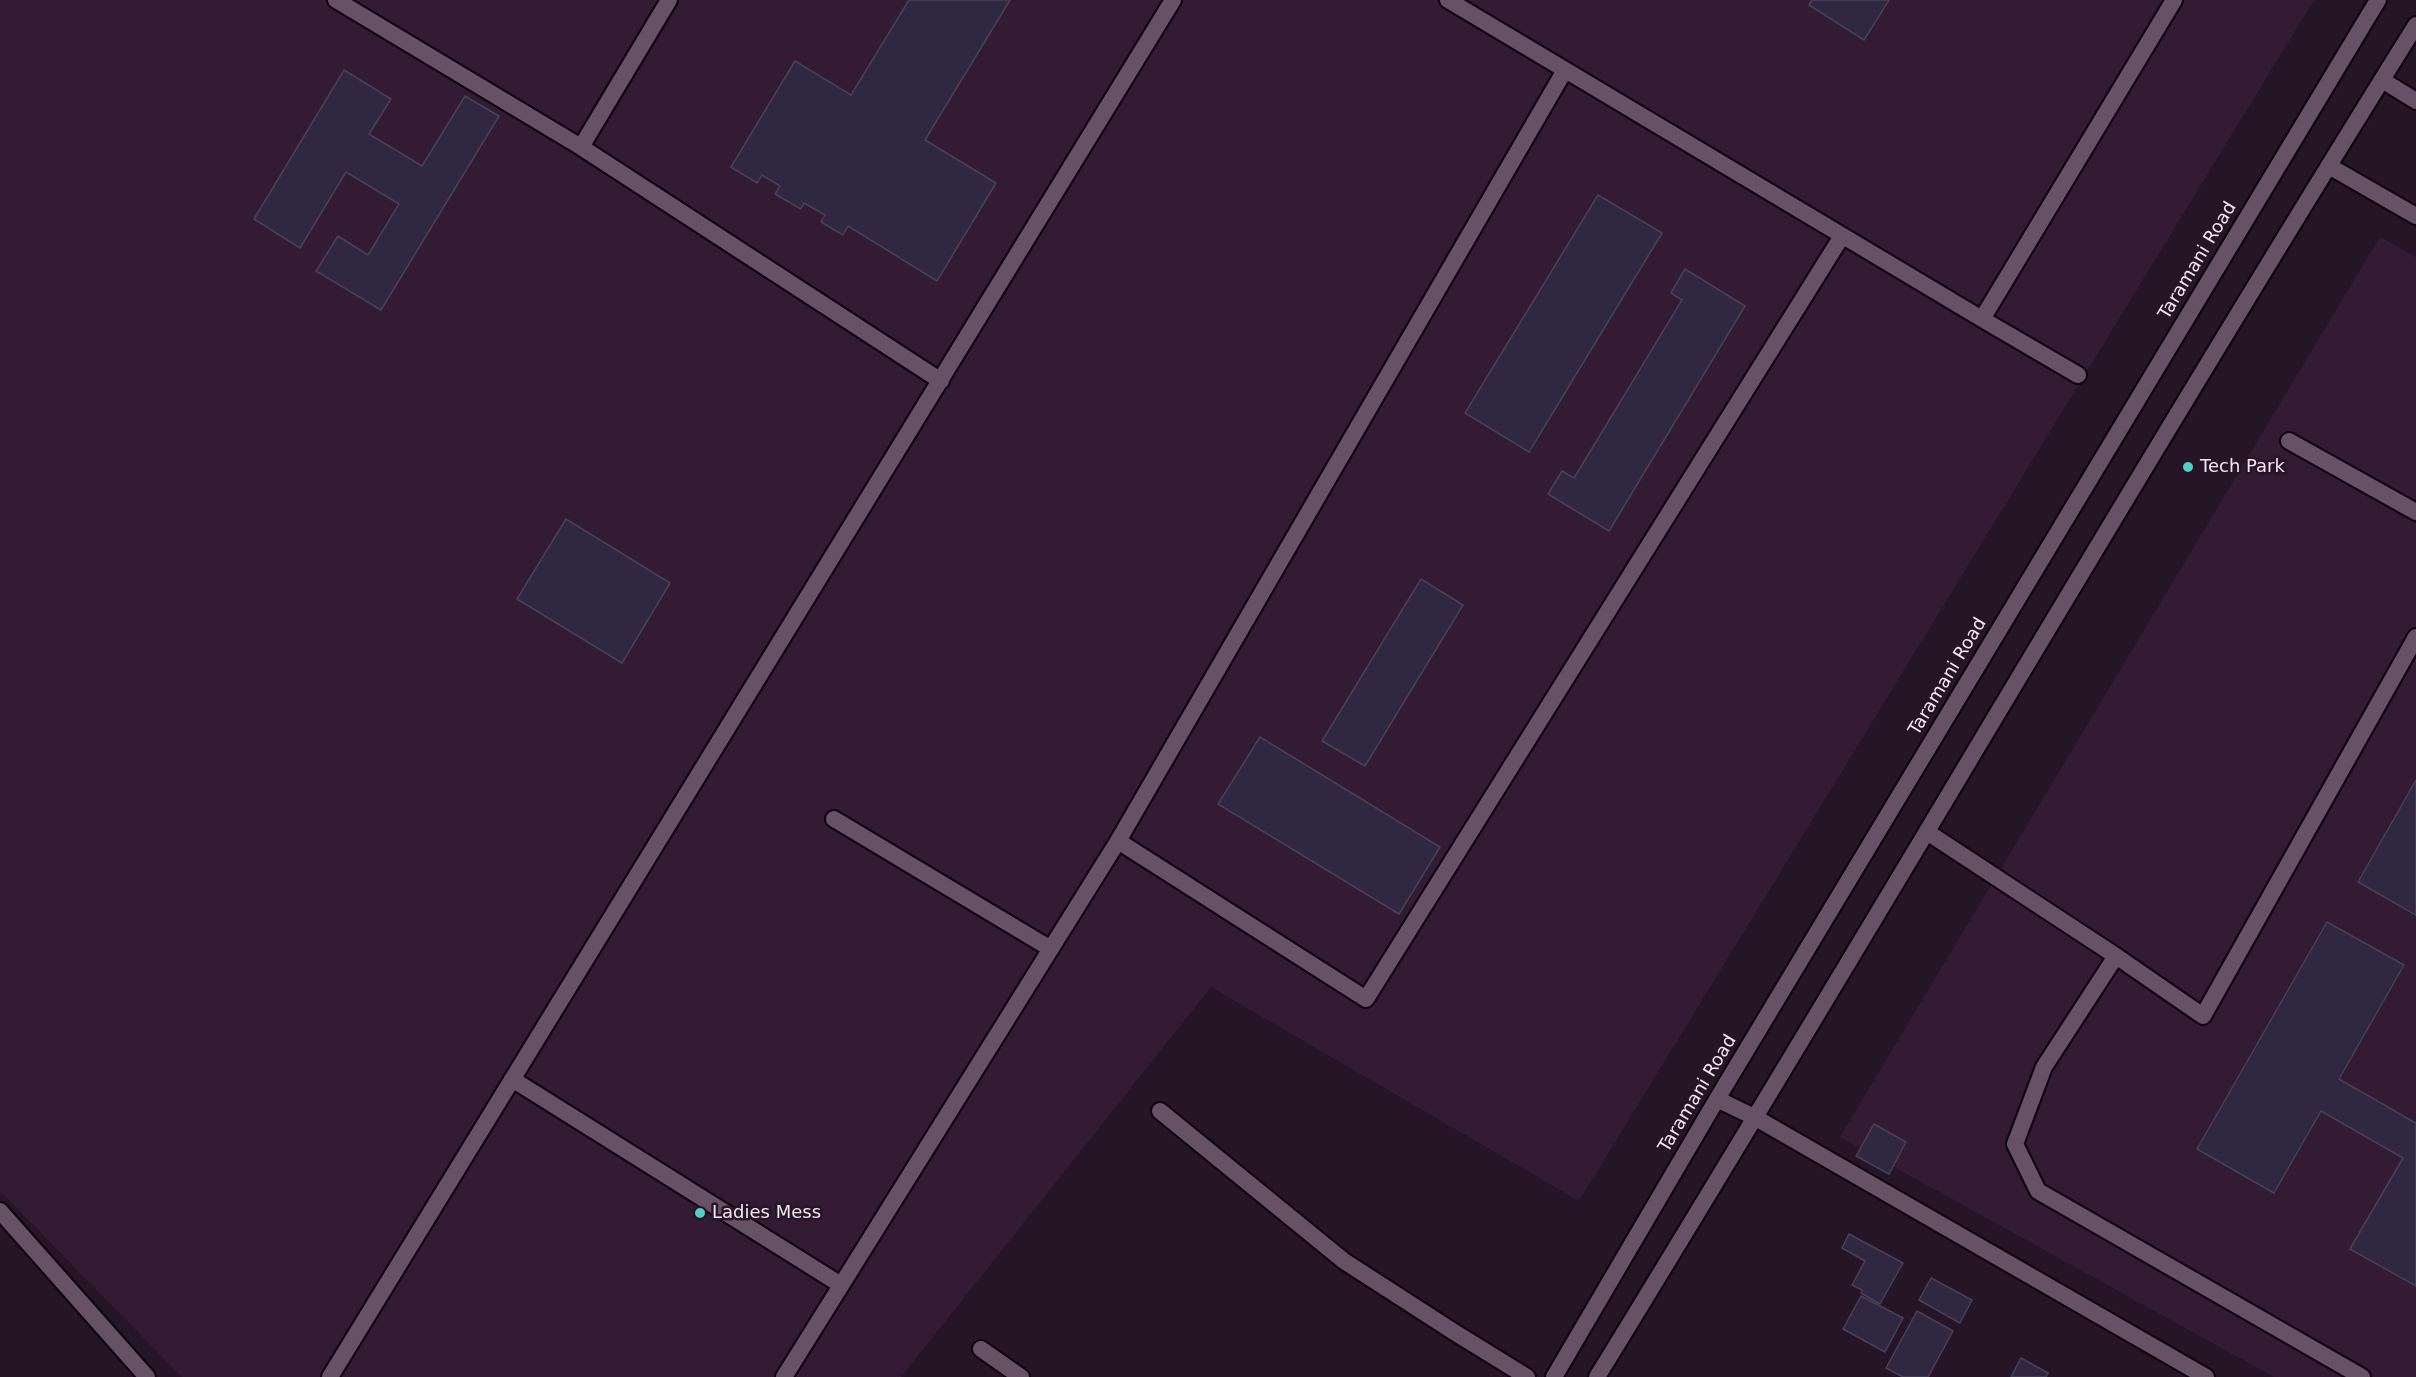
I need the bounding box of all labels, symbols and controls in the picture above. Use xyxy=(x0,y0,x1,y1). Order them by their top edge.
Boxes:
street label: Taramani Road xyxy=(2154,198,2242,324)
place label: Tech Park xyxy=(2200,456,2285,478)
marker: Tech Park xyxy=(2181,460,2195,474)
street label: Taramani Road xyxy=(1904,614,1992,740)
street label: Taramani Road xyxy=(1654,1031,1742,1157)
place label: Ladies Mess xyxy=(712,1202,821,1224)
marker: Ladies Mess xyxy=(693,1206,707,1220)

